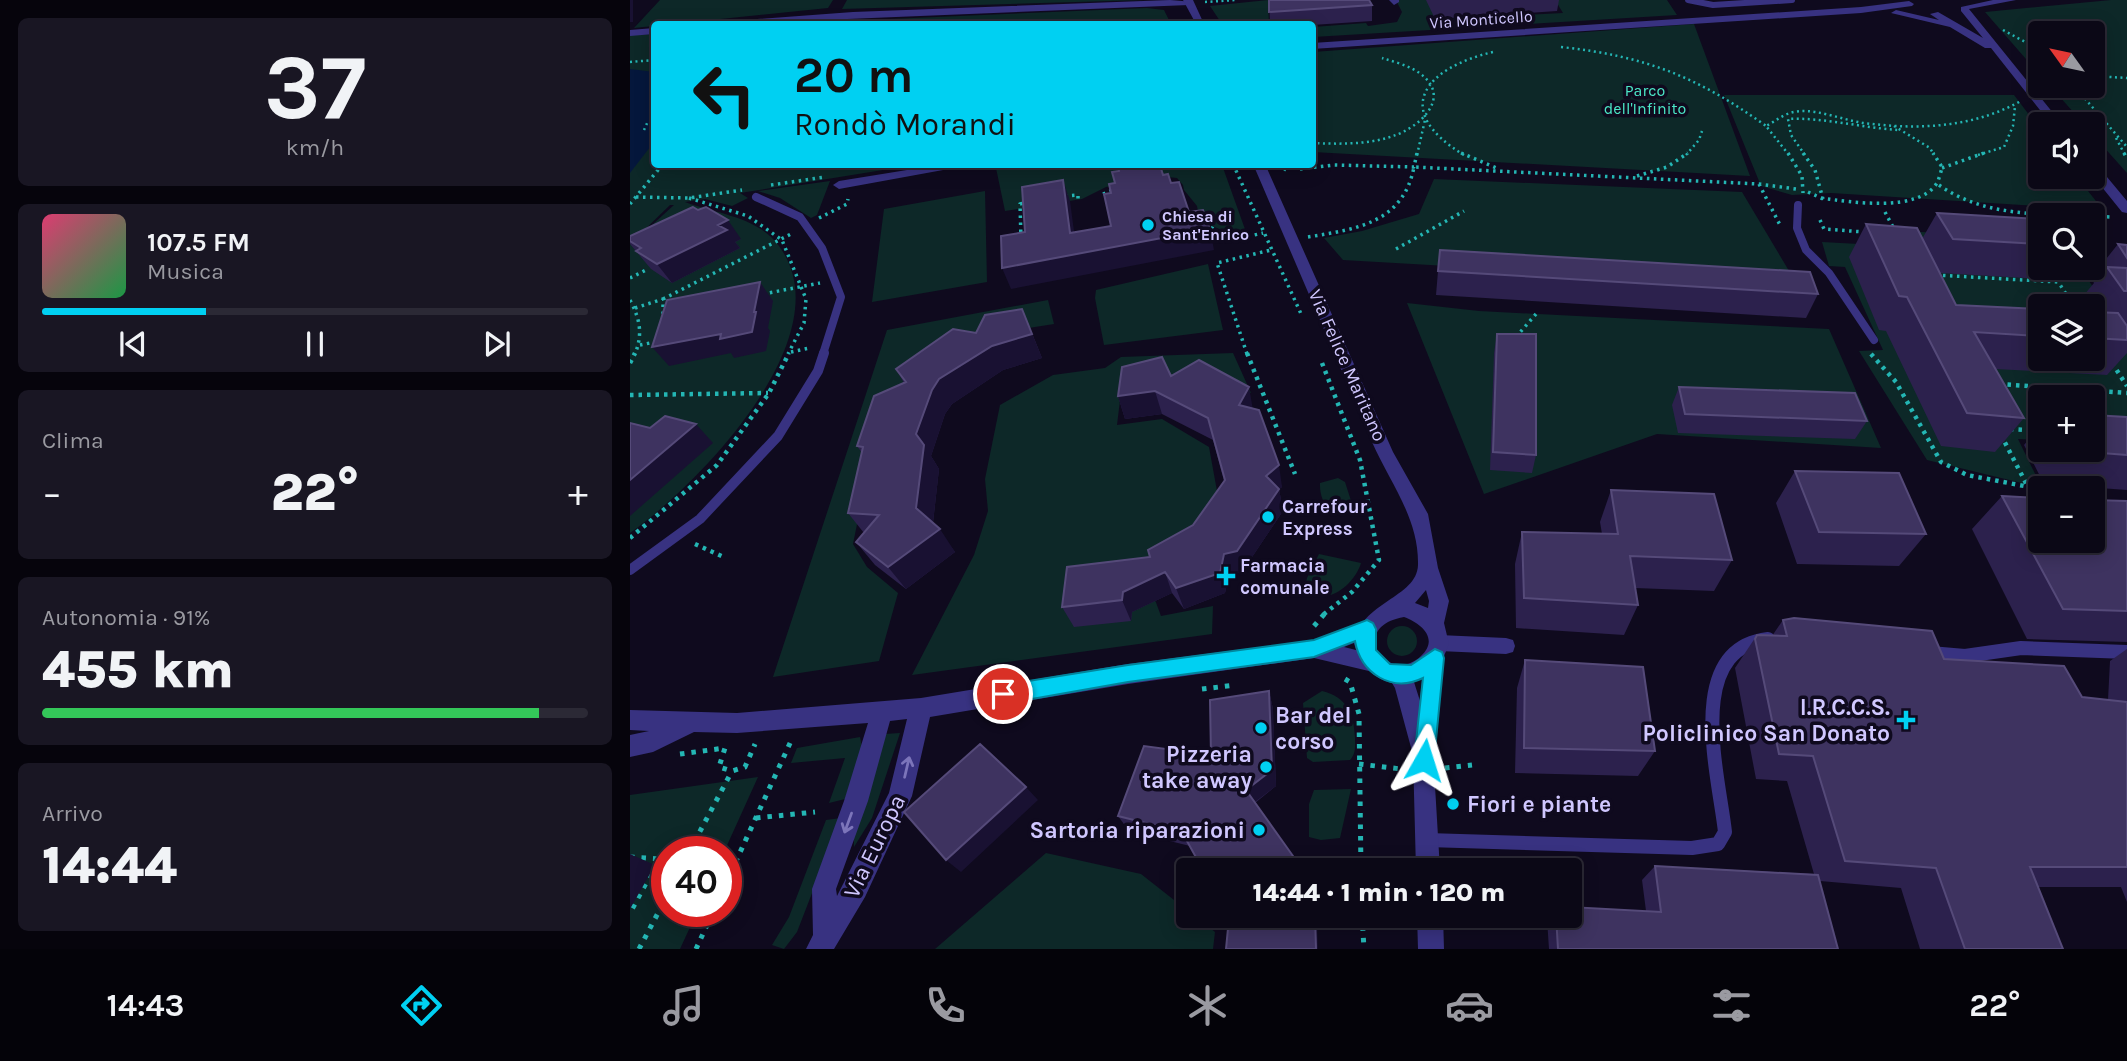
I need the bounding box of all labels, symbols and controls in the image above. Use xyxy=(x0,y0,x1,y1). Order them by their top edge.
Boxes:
street label: Via Monticello xyxy=(1429,6,1533,33)
north arrow xyxy=(2028,21,2105,98)
map controls xyxy=(2028,21,2105,553)
text: 37 xyxy=(264,35,366,141)
text: 20 m xyxy=(794,47,914,104)
icon: left xyxy=(679,49,770,140)
park label: Parco dell'Infinito xyxy=(1604,81,1686,118)
text: Rondò Morandi xyxy=(794,106,1016,143)
button: sound xyxy=(2028,112,2105,189)
text: km/h xyxy=(286,134,344,161)
button: search xyxy=(2028,203,2105,280)
place label: Chiesa di Sant'Enrico xyxy=(1162,207,1249,244)
marker: Chiesa di Sant'Enrico xyxy=(1140,217,1156,233)
text: 107.5 FM xyxy=(147,227,250,258)
text: Musica xyxy=(147,258,224,285)
street label: Via Felice Maritano xyxy=(1304,286,1391,445)
button: layers xyxy=(2028,294,2105,371)
icon: previous xyxy=(114,325,152,363)
icon: pause xyxy=(296,325,334,363)
icon: next xyxy=(478,325,516,363)
button: + xyxy=(2028,385,2105,462)
text: Clima xyxy=(42,427,104,454)
text: 22° xyxy=(271,462,359,523)
text: − xyxy=(42,471,62,516)
text: + xyxy=(568,471,588,516)
button: − xyxy=(2028,476,2105,553)
place label: Carrefour Express xyxy=(1282,496,1368,540)
marker: Carrefour Express xyxy=(1260,509,1276,525)
place label: Farmacia comunale xyxy=(1240,555,1330,599)
marker: Farmacia comunale xyxy=(1218,568,1234,584)
text: Autonomia · 91% xyxy=(42,604,211,631)
text: 455 km xyxy=(42,639,234,700)
pin xyxy=(973,664,1033,724)
icon: arrive xyxy=(984,675,1022,713)
place label: I.R.C.C.S. Policlinico San Donato xyxy=(1643,694,1890,747)
place label: Bar del corso xyxy=(1275,702,1352,755)
marker: I.R.C.C.S. Policlinico San Donato xyxy=(1896,710,1916,730)
marker: Bar del corso xyxy=(1253,720,1269,736)
position arrow xyxy=(1387,723,1461,797)
place label: Pizzeria take away xyxy=(1142,741,1252,794)
one-way arrow xyxy=(901,756,914,779)
marker: Pizzeria take away xyxy=(1258,759,1274,775)
street label: Via Europa xyxy=(838,790,911,902)
place label: Fiori e piante xyxy=(1467,791,1611,818)
marker: Fiori e piante xyxy=(1445,796,1461,812)
text: Arrivo xyxy=(42,800,103,827)
one-way arrow xyxy=(841,811,853,833)
place label: Sartoria riparazioni xyxy=(1030,817,1245,844)
marker: Sartoria riparazioni xyxy=(1251,822,1267,838)
text: 14:44 xyxy=(42,835,177,896)
speed limit sign: 40 xyxy=(651,836,742,927)
text: 14:44 · 1 min · 120 m xyxy=(1253,877,1505,908)
icon: directions xyxy=(397,981,446,1030)
icon: music xyxy=(659,981,708,1030)
icon: phone xyxy=(921,981,970,1030)
icon: climate xyxy=(1183,981,1232,1030)
icon: car xyxy=(1445,981,1494,1030)
icon: filters xyxy=(1707,981,1756,1030)
text: 14:43 xyxy=(106,987,185,1024)
text: 22° xyxy=(1969,987,2020,1024)

